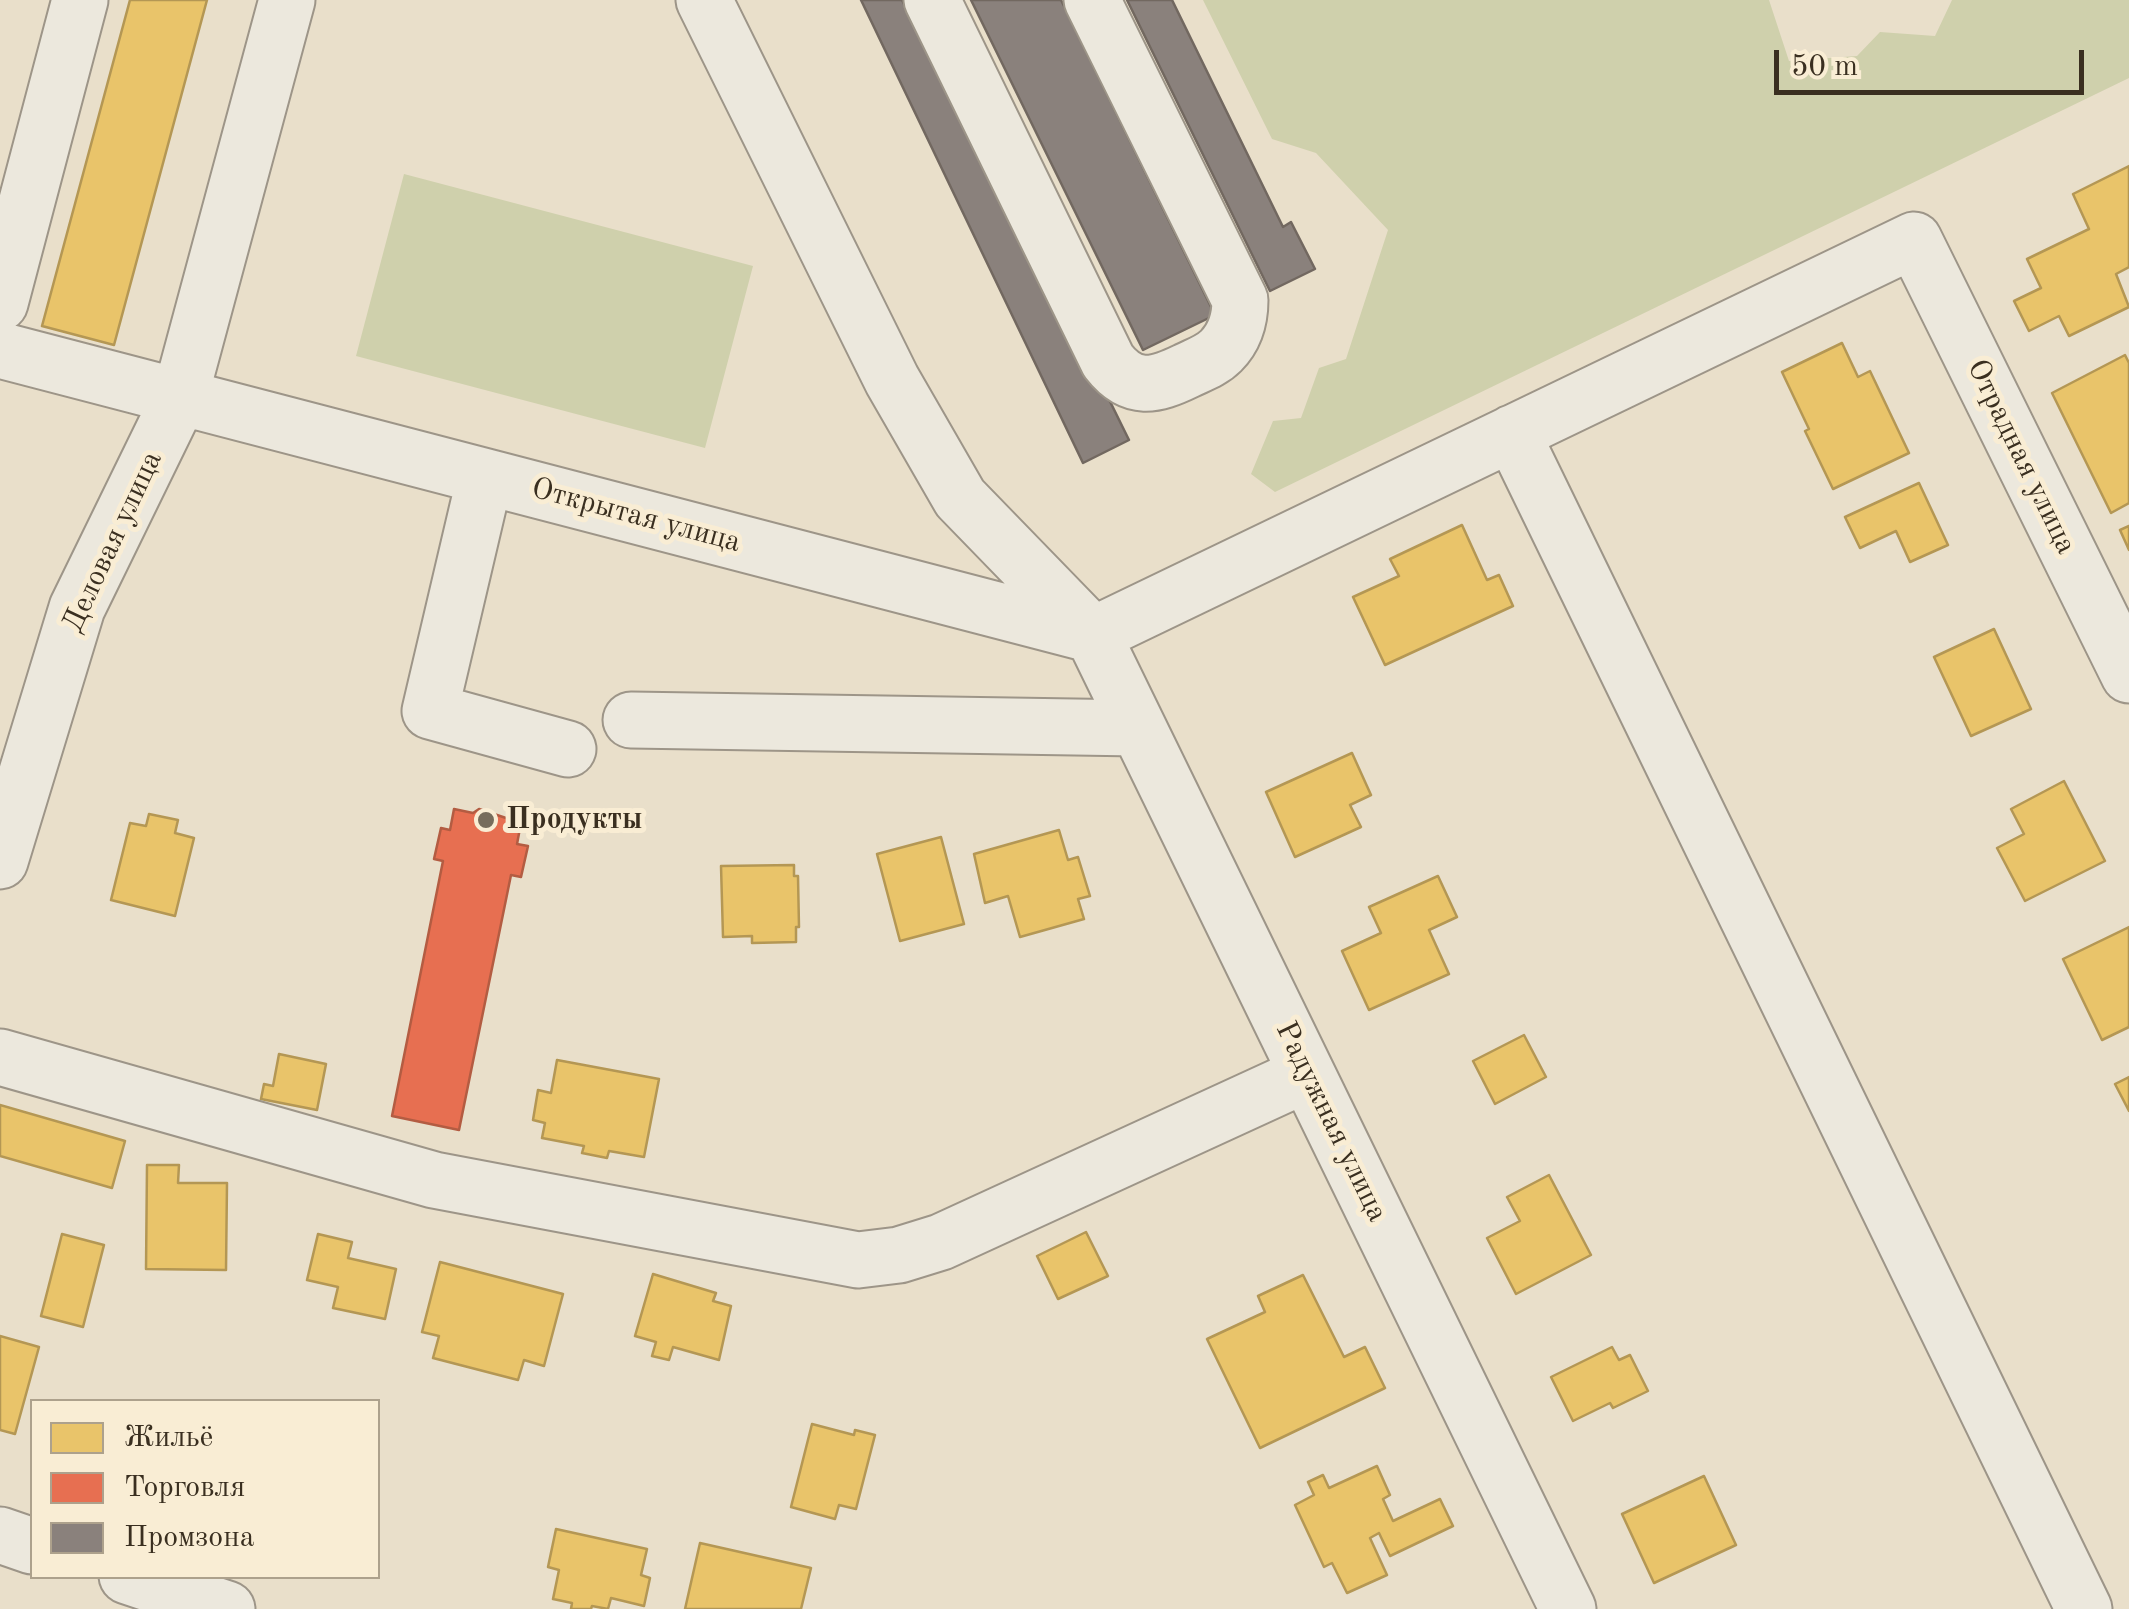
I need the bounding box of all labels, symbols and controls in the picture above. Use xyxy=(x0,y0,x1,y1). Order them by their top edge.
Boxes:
scale bar xyxy=(1779,30,2089,92)
text: 50 m xyxy=(1791,52,1858,82)
street label: Отрадная улица xyxy=(1958,354,2084,560)
street label: Деловая улица xyxy=(55,446,171,638)
street label: Открытая улица xyxy=(527,471,745,561)
place label: Продукты xyxy=(506,802,643,838)
marker: Продукты xyxy=(475,809,497,831)
street label: Радужная улица xyxy=(1267,1016,1395,1228)
legend xyxy=(30,1399,380,1579)
text: Жильё xyxy=(124,1423,213,1453)
text: Торговля xyxy=(124,1473,245,1503)
text: Промзона xyxy=(124,1523,255,1553)

